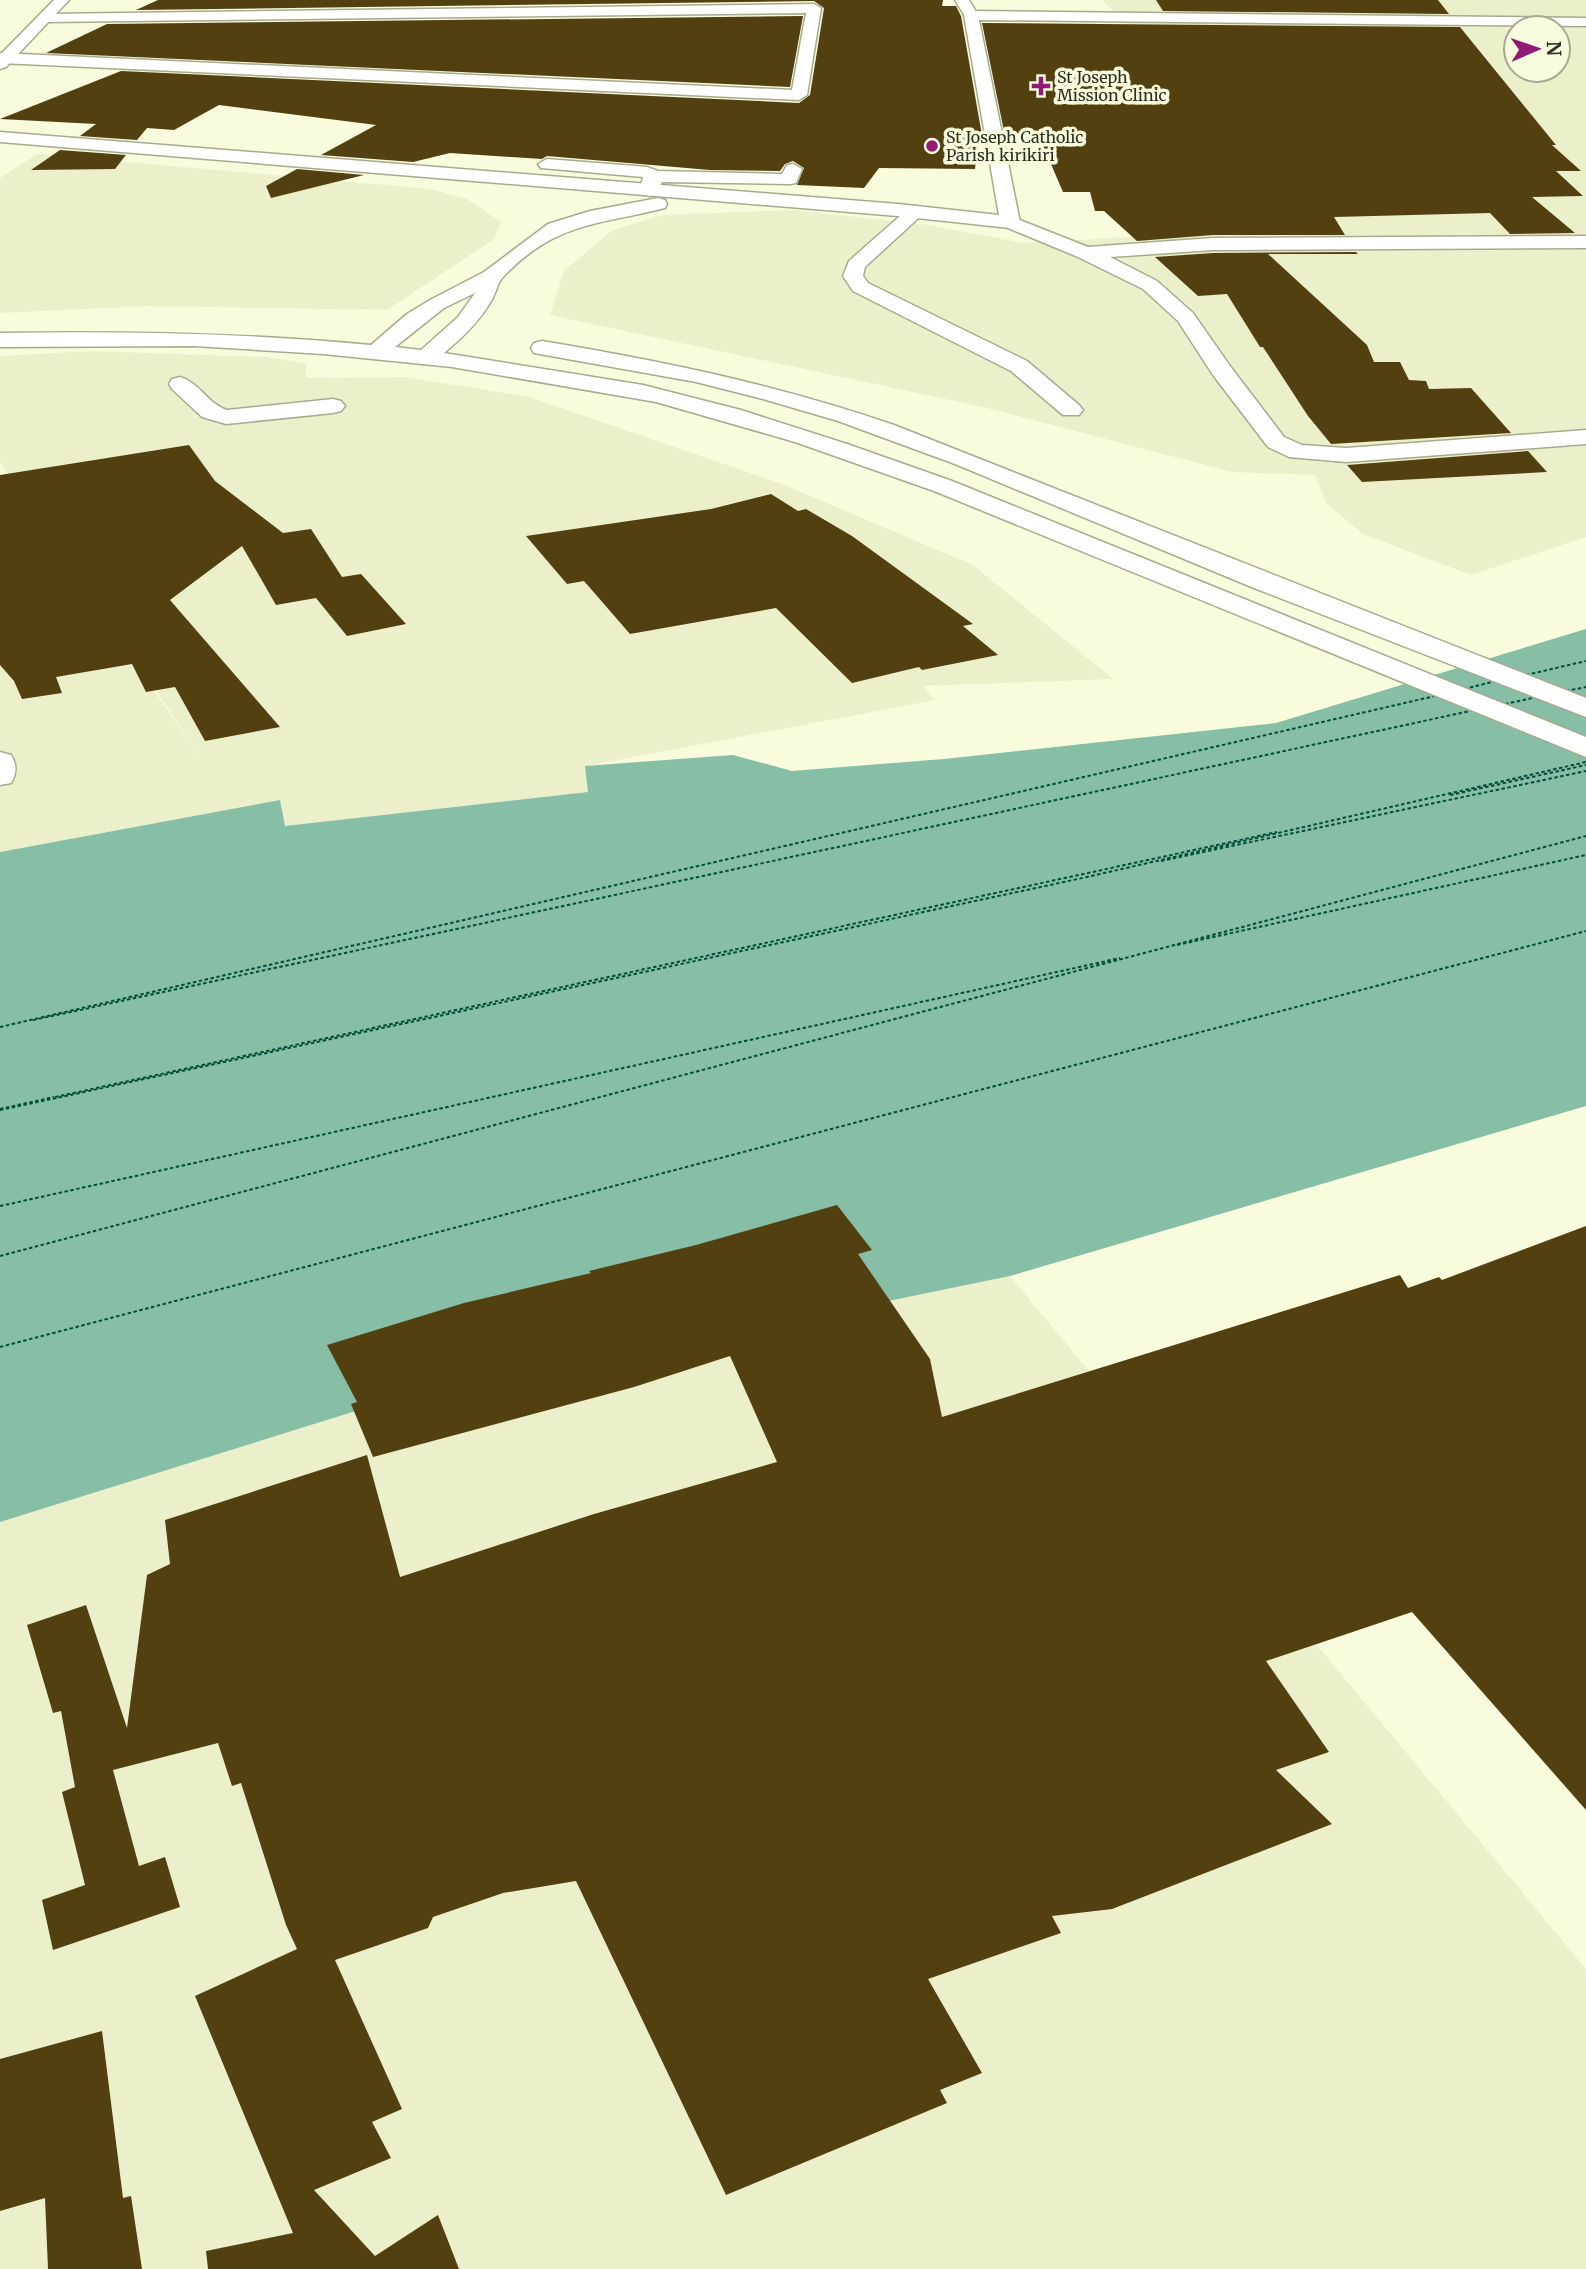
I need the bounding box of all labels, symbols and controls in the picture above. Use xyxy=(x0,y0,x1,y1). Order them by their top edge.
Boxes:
north arrow xyxy=(1502,14,1572,84)
text: N xyxy=(1542,40,1566,56)
place label: St Joseph Mission Clinic xyxy=(1057,67,1167,105)
marker: St Joseph Mission Clinic xyxy=(1031,76,1051,96)
place label: St Joseph Catholic Parish kirikiri xyxy=(946,127,1083,165)
marker: St Joseph Catholic Parish kirikiri xyxy=(924,138,940,154)

